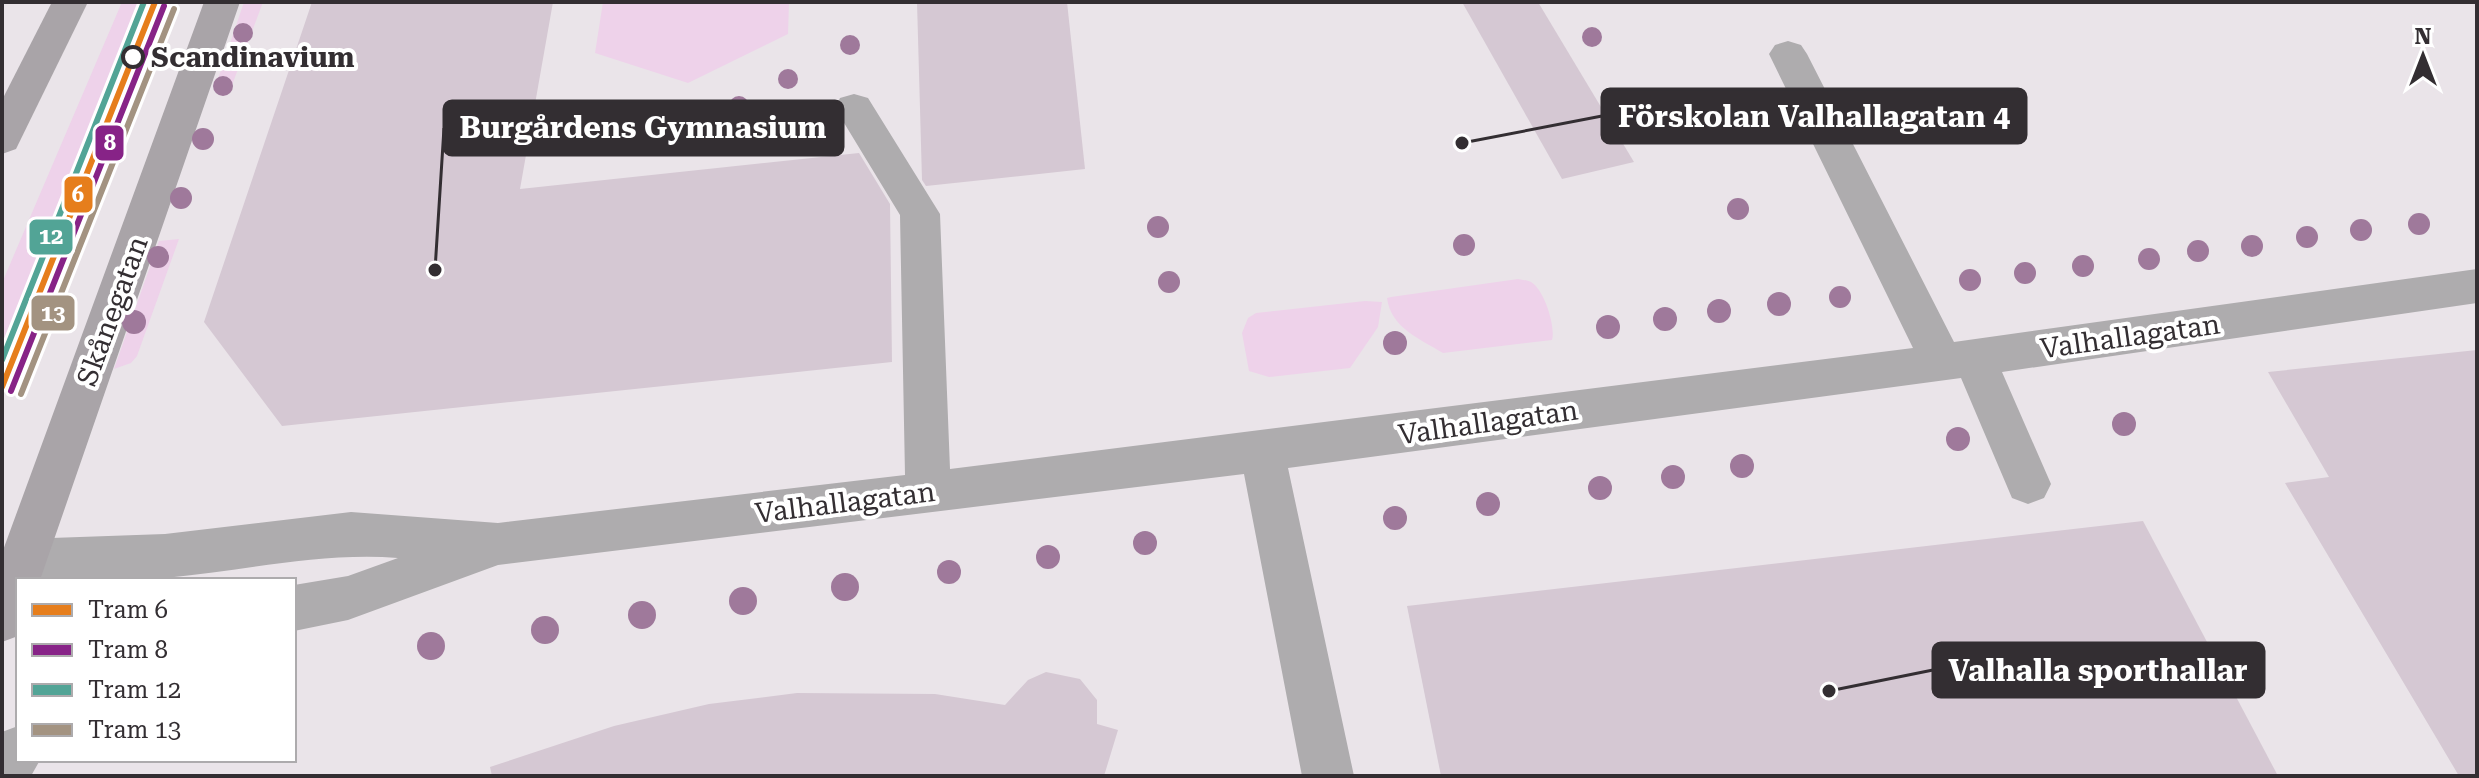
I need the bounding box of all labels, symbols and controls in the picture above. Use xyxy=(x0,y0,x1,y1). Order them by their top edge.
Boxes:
north arrow xyxy=(2383,16,2463,96)
text: N xyxy=(2415,24,2432,49)
place label: Scandinavium xyxy=(151,41,355,74)
marker: Scandinavium xyxy=(122,46,144,68)
callout: Förskolan Valhallagatan 4 xyxy=(1602,89,2026,143)
text: Förskolan Valhallagatan 4 xyxy=(1618,99,2010,134)
callout: Burgårdens Gymnasium xyxy=(444,101,843,155)
text: Burgårdens Gymnasium xyxy=(460,110,827,145)
line badge: 8 xyxy=(94,124,125,162)
text: 8 xyxy=(104,130,116,155)
line badge: 6 xyxy=(63,175,94,214)
text: 6 xyxy=(72,182,84,207)
line badge: 12 xyxy=(28,218,74,256)
text: 12 xyxy=(39,224,63,249)
street label: Skånegatan xyxy=(70,232,155,390)
line badge: 13 xyxy=(30,294,76,332)
text: 13 xyxy=(41,301,65,326)
street label: Valhallagatan xyxy=(2038,308,2222,365)
street label: Valhallagatan xyxy=(1396,394,1580,451)
street label: Valhallagatan xyxy=(753,475,937,530)
legend xyxy=(16,578,296,762)
text: Tram 6 xyxy=(88,596,168,624)
text: Tram 8 xyxy=(88,636,168,664)
callout: Valhalla sporthallar xyxy=(1933,643,2264,697)
text: Valhalla sporthallar xyxy=(1948,653,2248,688)
text: Tram 12 xyxy=(88,676,181,704)
text: Tram 13 xyxy=(88,716,181,744)

